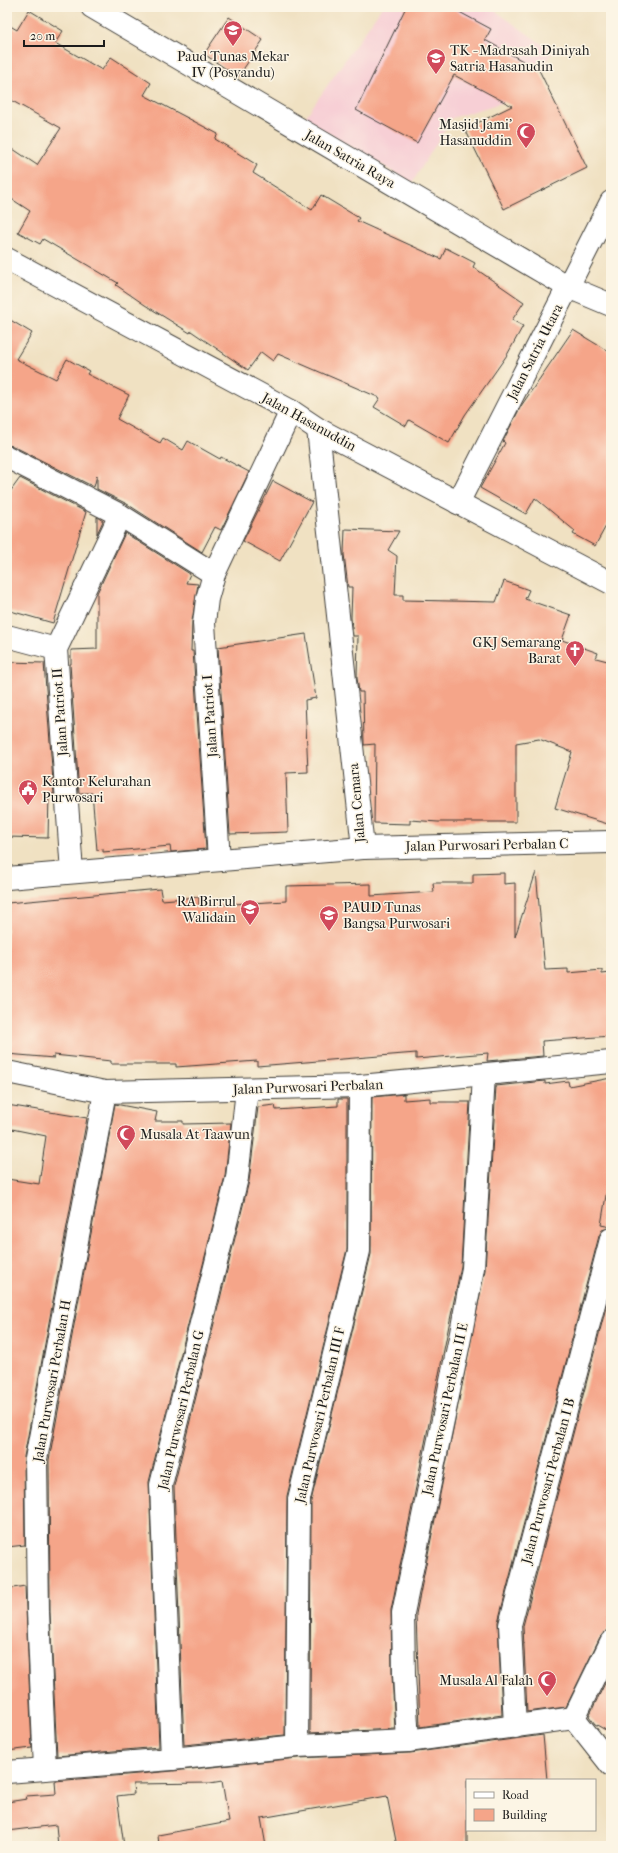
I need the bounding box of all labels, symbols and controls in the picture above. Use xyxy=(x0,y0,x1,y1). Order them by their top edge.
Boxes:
school or university icon: Paud Tunas Mekar IV (Posyandu) xyxy=(222,19,244,47)
scale bar xyxy=(24,22,104,48)
text: 20 m xyxy=(30,29,55,43)
place label: TK - Madrasah Diniyah Satria Hasanudin xyxy=(450,42,590,75)
school or university icon: TK - Madrasah Diniyah Satria Hasanudin xyxy=(425,47,447,75)
place label: Paud Tunas Mekar IV (Posyandu) xyxy=(177,48,289,81)
place label: Masjid Jami' Hasanuddin xyxy=(439,116,512,149)
mosque icon: Masjid Jami' Hasanuddin xyxy=(515,121,537,149)
street label: Jalan Satria Raya xyxy=(301,126,399,192)
street label: Jalan Satria Utara xyxy=(503,300,567,404)
street label: Jalan Hasanuddin xyxy=(258,389,359,455)
place label: GKJ Semarang Barat xyxy=(473,634,562,667)
church icon: GKJ Semarang Barat xyxy=(564,639,586,667)
street label: Jalan Patriot II xyxy=(48,667,72,758)
street label: Jalan Patriot I xyxy=(199,673,221,759)
street label: Jalan Cemara xyxy=(345,762,369,844)
place label: Kantor Kelurahan Purwosari xyxy=(42,773,151,806)
public building icon: Kantor Kelurahan Purwosari xyxy=(17,778,39,806)
street label: Jalan Purwosari Perbalan C xyxy=(404,835,569,855)
place label: RA Birrul Walidain xyxy=(177,893,236,926)
school or university icon: RA Birrul Walidain xyxy=(239,898,261,926)
place label: PAUD Tunas Bangsa Purwosari xyxy=(343,899,450,932)
school or university icon: PAUD Tunas Bangsa Purwosari xyxy=(318,904,340,932)
street label: Jalan Purwosari Perbalan xyxy=(231,1076,384,1098)
mosque icon: Musala At Taawun xyxy=(115,1123,137,1151)
place label: Musala At Taawun xyxy=(140,1126,250,1143)
street label: Jalan Purwosari Perbalan H xyxy=(29,1298,75,1465)
street label: Jalan Purwosari Perbalan II E xyxy=(418,1321,472,1498)
street label: Jalan Purwosari Perbalan III F xyxy=(291,1325,349,1506)
street label: Jalan Purwosari Perbalan G xyxy=(154,1328,208,1493)
street label: Jalan Purwosari Perbalan I B xyxy=(517,1396,578,1567)
mosque icon: Musala Al Falah xyxy=(536,1669,558,1697)
place label: Musala Al Falah xyxy=(439,1672,533,1689)
legend xyxy=(466,1779,596,1831)
text: Road xyxy=(502,1788,529,1802)
text: Building xyxy=(502,1808,547,1822)

